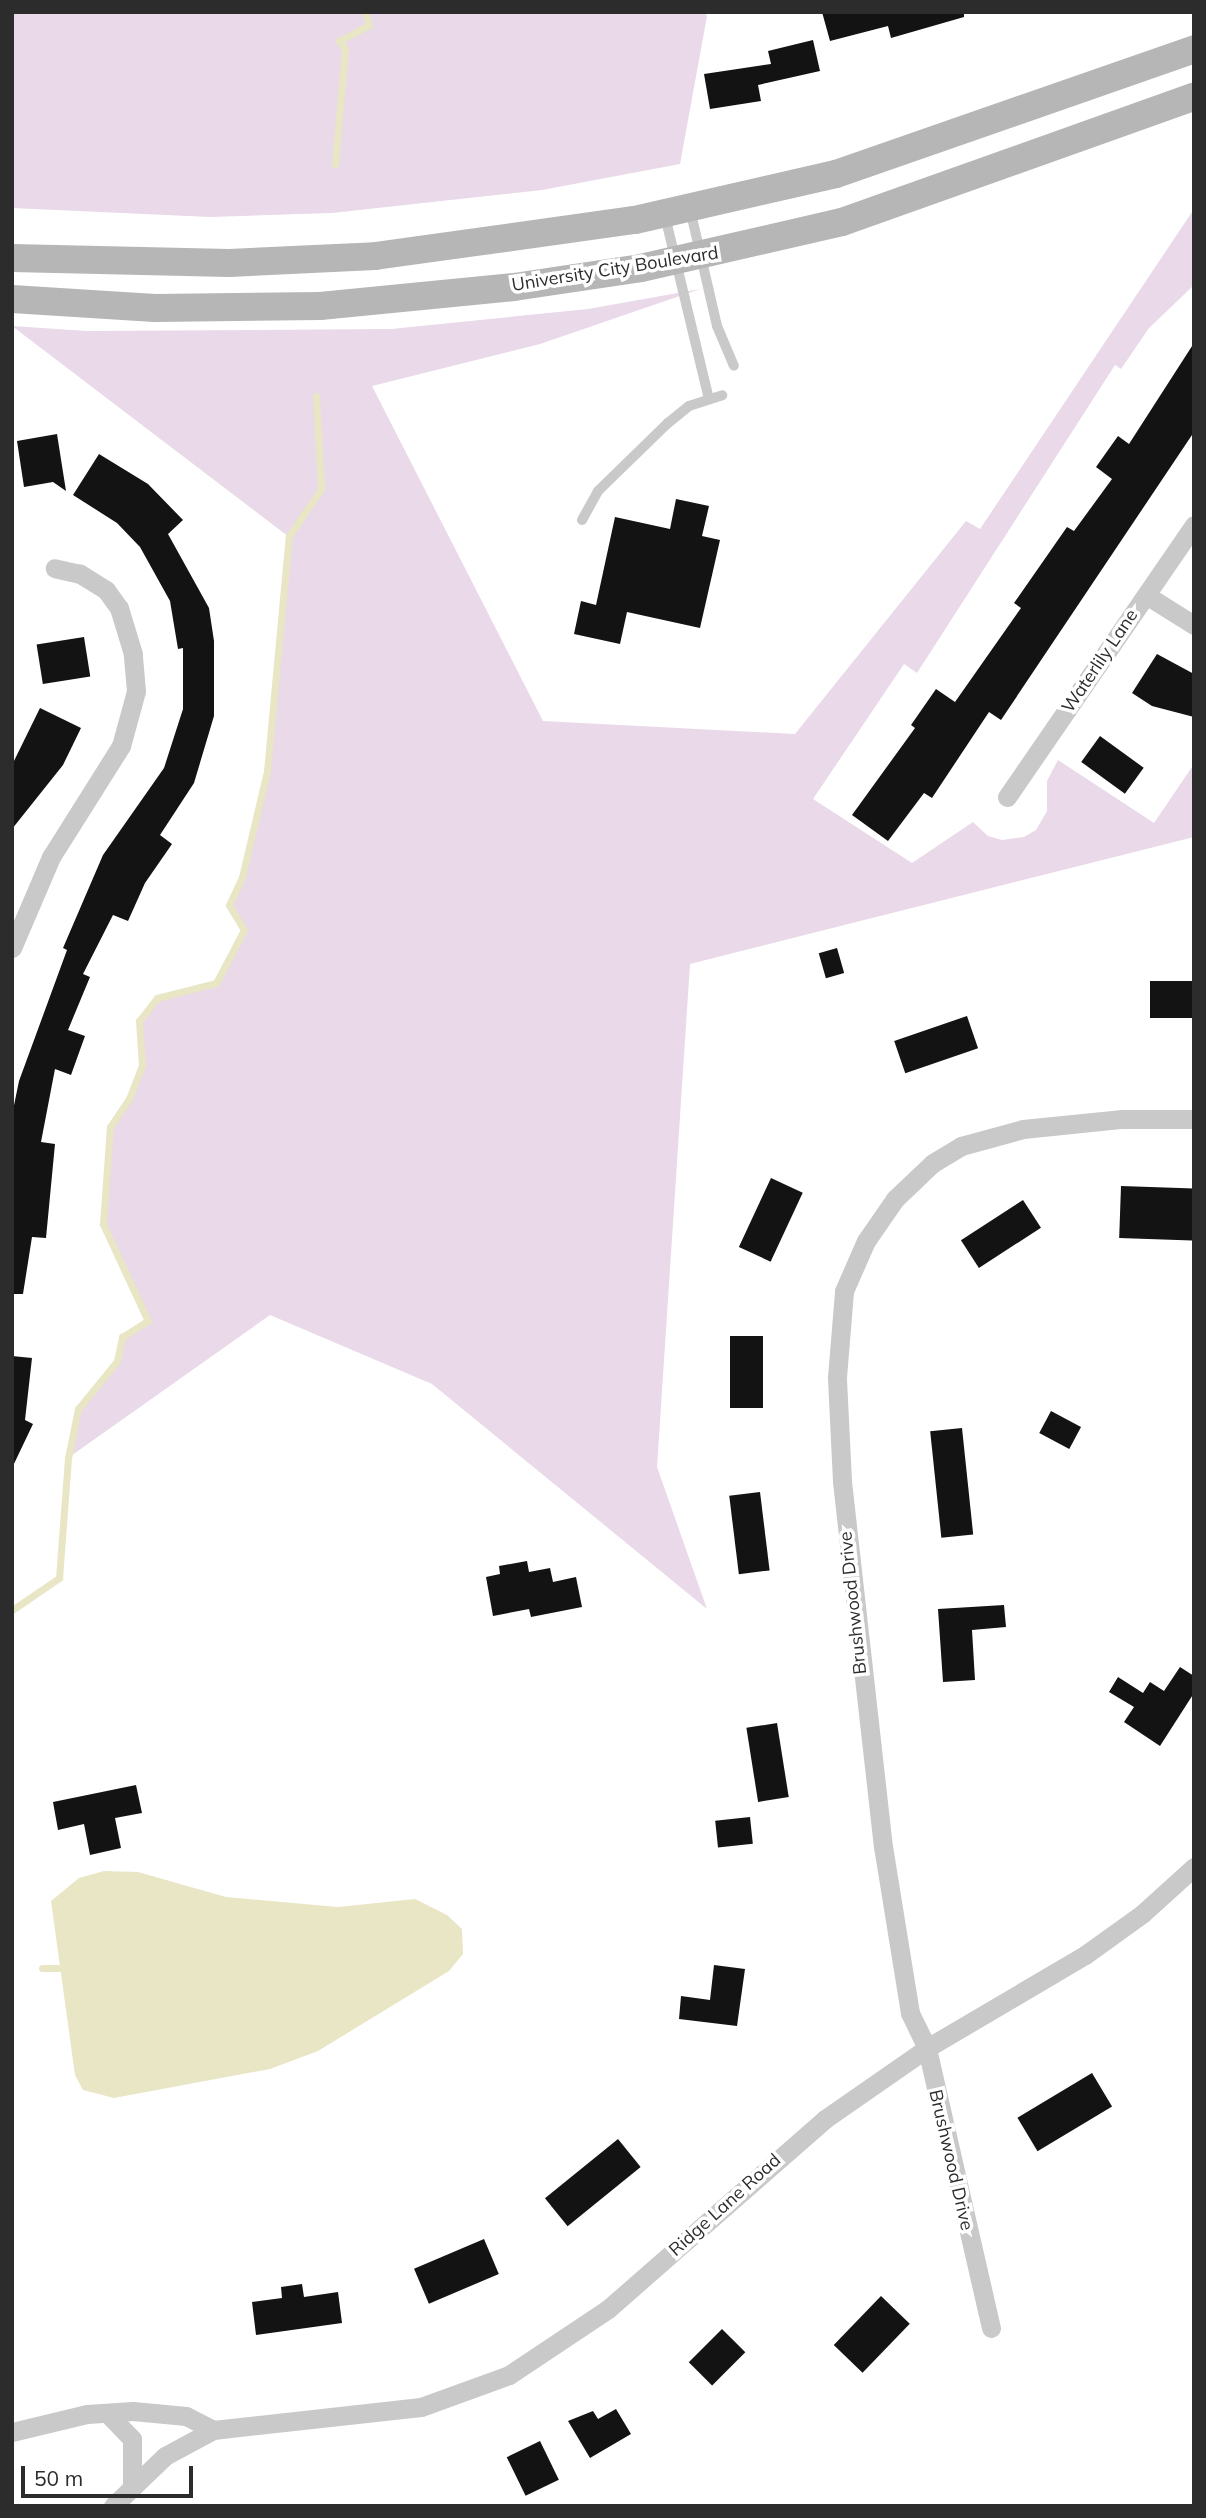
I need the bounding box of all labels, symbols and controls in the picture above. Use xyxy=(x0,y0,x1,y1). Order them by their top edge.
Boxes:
street label: University City Boulevard xyxy=(510,242,720,296)
street label: Waterlily Lane xyxy=(1057,605,1143,717)
street label: Brushwood Drive xyxy=(835,1530,871,1676)
street label: Brushwood Drive xyxy=(924,2088,978,2232)
street label: Ridge Lane Road xyxy=(665,2149,785,2261)
scale bar xyxy=(24,2452,196,2496)
text: 50 m xyxy=(34,2465,83,2491)

